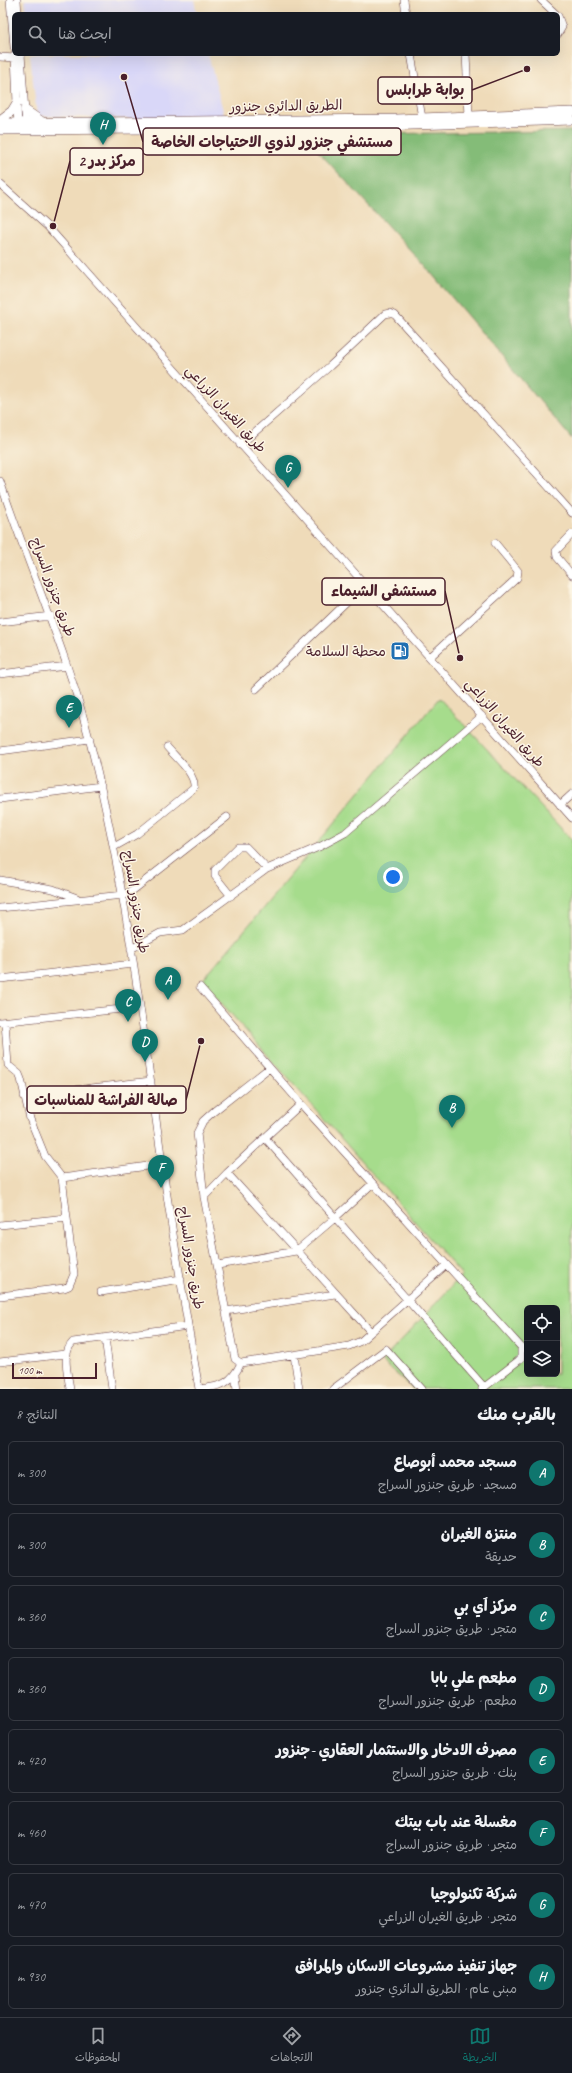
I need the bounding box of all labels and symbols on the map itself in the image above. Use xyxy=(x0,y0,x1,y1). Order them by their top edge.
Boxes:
callout: بوابة طرابلس xyxy=(378,77,472,104)
text: بوابة طرابلس xyxy=(386,81,464,100)
street label: الطريق الدائري جنزور xyxy=(229,97,342,117)
pin: H xyxy=(90,112,116,145)
callout: مستشفي جنزور لذوي الاحتياجات الخاصة xyxy=(143,128,401,155)
text: مستشفي جنزور لذوي الاحتياجات الخاصة xyxy=(151,133,393,156)
callout: مركز بدر 2 xyxy=(70,148,143,175)
text: مركز بدر 2 xyxy=(78,152,136,171)
street label: طريق الغيران الزراعي xyxy=(179,362,270,459)
pin: G xyxy=(275,455,301,488)
street label: طريق جنزور السراج xyxy=(26,535,79,639)
callout: مستشفى الشيماء xyxy=(322,578,445,605)
text: مستشفى الشيماء xyxy=(331,582,437,601)
fuel station icon: محطة السلامة xyxy=(389,640,411,662)
place label: محطة السلامة xyxy=(306,643,386,660)
street label: طريق الغيران الزراعي xyxy=(459,675,548,774)
pin: E xyxy=(56,695,82,728)
street label: طريق جنزور السراج xyxy=(118,849,153,955)
your location xyxy=(383,867,403,887)
pin: A xyxy=(155,967,181,1000)
pin: C xyxy=(115,989,141,1022)
pin: D xyxy=(132,1029,158,1062)
callout: صالة الفراشة للمناسبات xyxy=(27,1086,186,1113)
text: صالة الفراشة للمناسبات xyxy=(34,1091,178,1110)
pin: B xyxy=(439,1095,465,1128)
pin: F xyxy=(148,1155,174,1188)
street label: طريق جنزور السراج xyxy=(173,1205,208,1311)
scale bar xyxy=(12,1361,97,1380)

